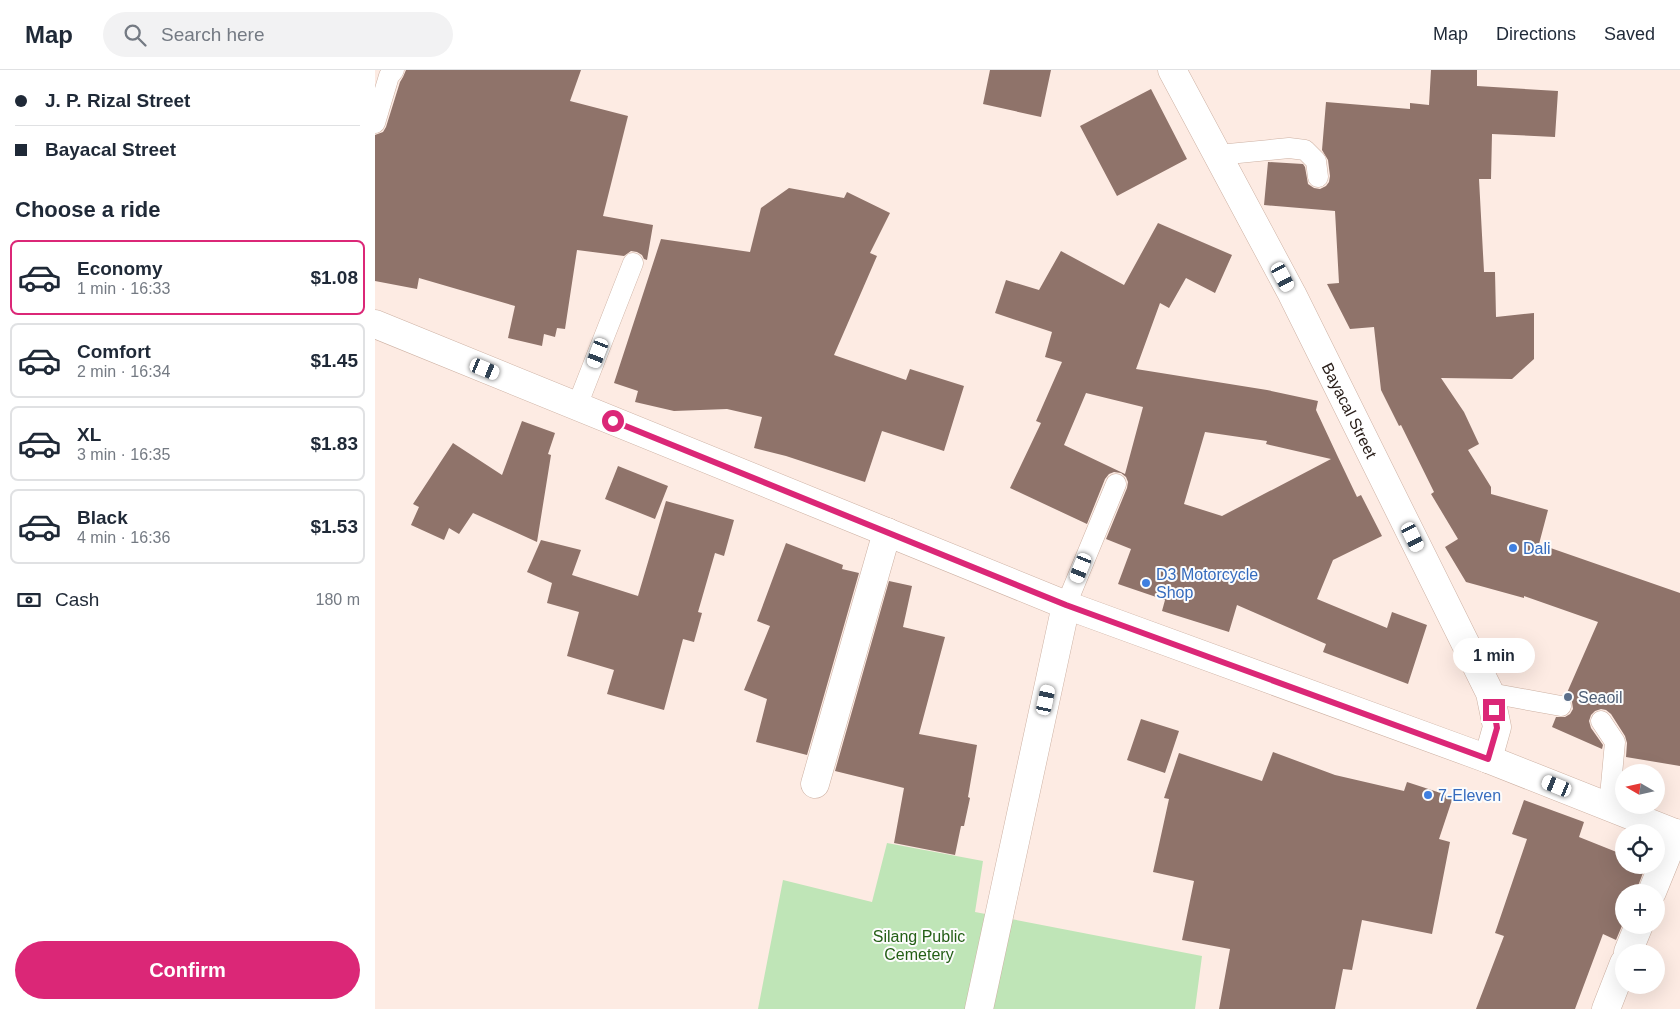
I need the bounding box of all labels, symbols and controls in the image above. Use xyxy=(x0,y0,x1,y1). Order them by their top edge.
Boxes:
search box xyxy=(103,12,453,57)
text: Map xyxy=(25,21,73,48)
icon: search xyxy=(121,21,149,49)
text: Search here xyxy=(161,24,265,45)
text: Map xyxy=(1433,24,1468,44)
text: Directions xyxy=(1496,24,1576,44)
text: Saved xyxy=(1604,24,1655,44)
text: J. P. Rizal Street xyxy=(45,90,190,111)
text: Bayacal Street xyxy=(45,139,176,160)
text: Choose a ride xyxy=(15,197,160,222)
icon: car xyxy=(17,255,62,300)
text: Economy xyxy=(77,258,163,279)
car xyxy=(1269,260,1296,294)
text: $1.08 xyxy=(310,267,358,288)
text: 1 min · 16:33 xyxy=(77,280,170,297)
car xyxy=(585,336,610,370)
icon: car xyxy=(17,338,62,383)
text: Comfort xyxy=(77,341,151,362)
text: $1.45 xyxy=(310,350,358,371)
car xyxy=(468,356,501,382)
street label: Bayacal Street xyxy=(1319,360,1380,461)
text: 2 min · 16:34 xyxy=(77,363,170,380)
route start xyxy=(602,410,624,432)
icon: car xyxy=(17,421,62,466)
text: XL xyxy=(77,424,101,445)
text: $1.83 xyxy=(310,433,358,454)
text: 3 min · 16:35 xyxy=(77,446,170,463)
icon: car xyxy=(17,504,62,549)
text: Black xyxy=(77,507,128,528)
text: $1.53 xyxy=(310,516,358,537)
car xyxy=(1399,520,1426,554)
text: 4 min · 16:36 xyxy=(77,529,170,546)
place label: Dali xyxy=(1523,540,1551,557)
marker: Dali xyxy=(1507,542,1519,554)
car xyxy=(1068,551,1093,585)
place label: D3 Motorcycle Shop xyxy=(1156,566,1258,601)
marker: D3 Motorcycle Shop xyxy=(1140,577,1152,589)
icon: cash xyxy=(15,586,43,614)
text: Cash xyxy=(55,589,99,610)
text: 180 m xyxy=(316,591,360,608)
callout: 1 min xyxy=(1453,638,1535,672)
text: 1 min xyxy=(1473,647,1515,664)
car xyxy=(1035,684,1056,716)
place label: Seaoil xyxy=(1578,689,1622,706)
marker: Seaoil xyxy=(1562,691,1574,703)
route end xyxy=(1483,699,1505,721)
north arrow xyxy=(1615,764,1665,814)
map controls xyxy=(1615,764,1665,994)
car xyxy=(1540,773,1573,799)
place label: 7-Eleven xyxy=(1438,787,1501,804)
marker: 7-Eleven xyxy=(1422,789,1434,801)
button: locate xyxy=(1615,824,1665,874)
button: + xyxy=(1615,884,1665,934)
park label: Silang Public Cemetery xyxy=(873,928,965,963)
button: Confirm xyxy=(15,941,360,999)
button: − xyxy=(1615,944,1665,994)

